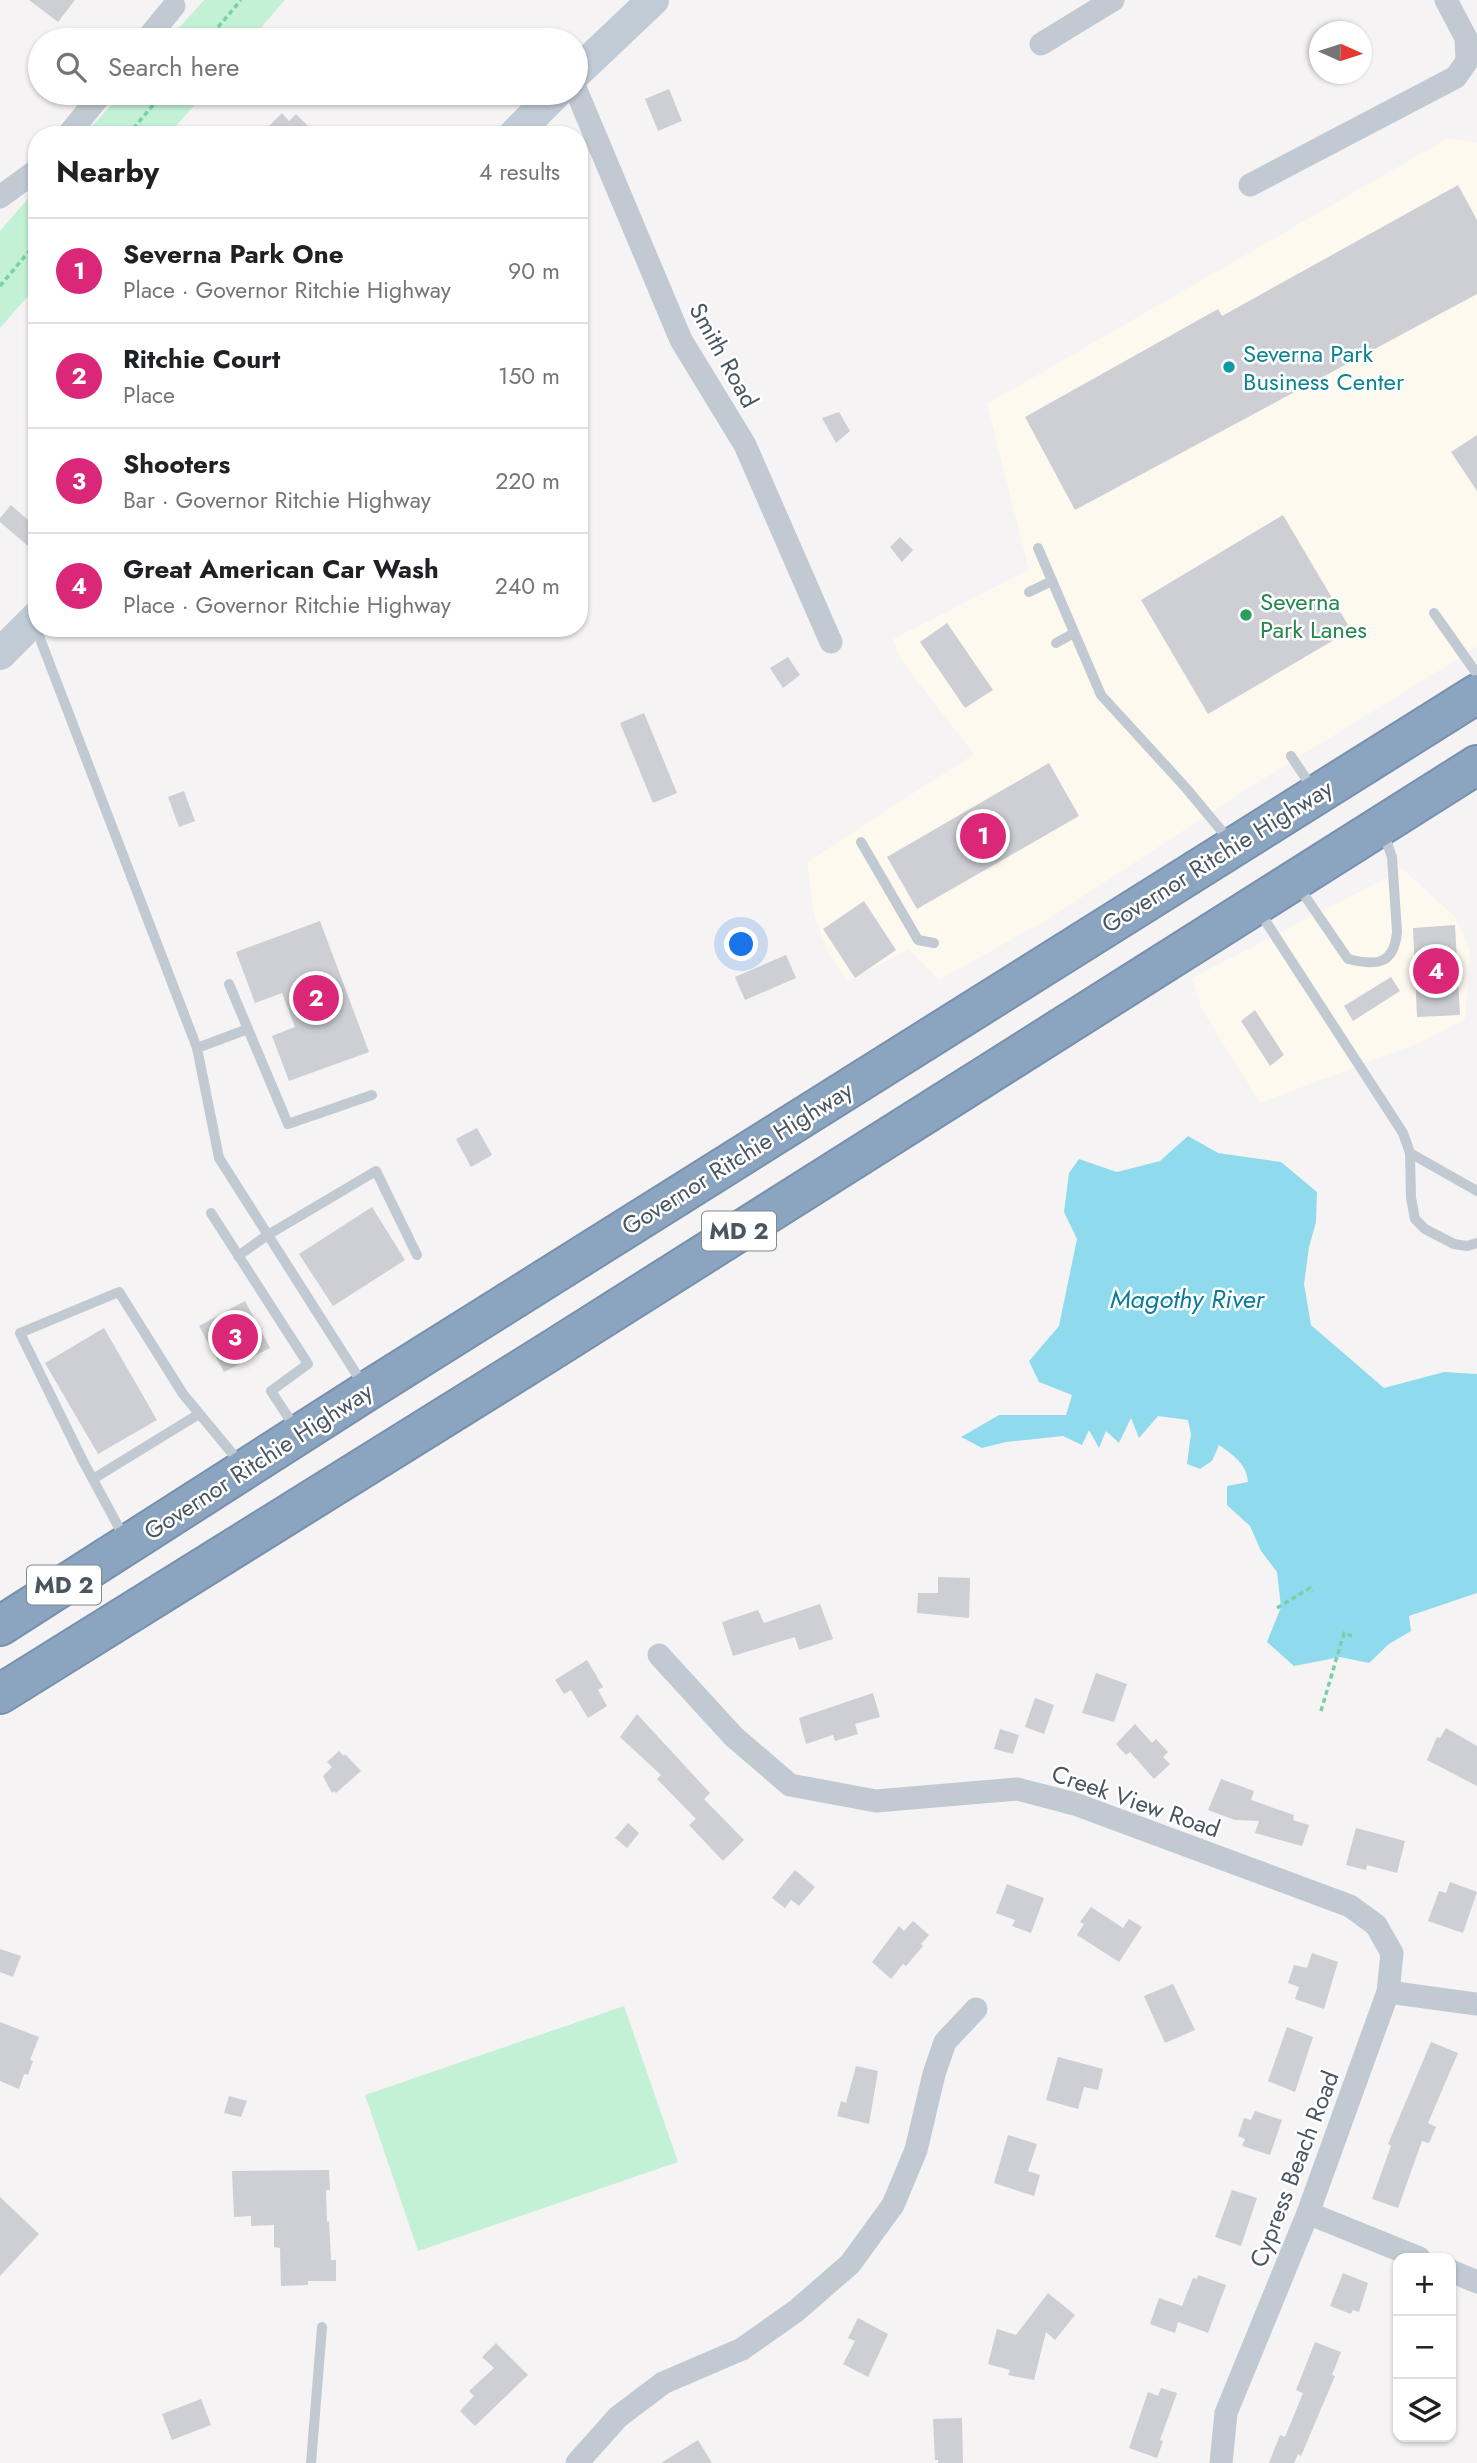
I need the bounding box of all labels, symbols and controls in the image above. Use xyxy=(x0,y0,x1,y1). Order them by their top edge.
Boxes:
north arrow xyxy=(1309,21,1372,84)
search box xyxy=(28,28,588,105)
icon: search xyxy=(52,48,90,86)
text: Search here xyxy=(108,48,240,86)
text: Nearby xyxy=(56,150,159,193)
text: 4 results xyxy=(479,155,560,189)
text: Severna Park One xyxy=(123,235,344,273)
text: 1 xyxy=(73,254,85,288)
text: 90 m xyxy=(508,254,560,288)
text: Place · Governor Ritchie Highway xyxy=(123,273,451,307)
street label: Smith Road xyxy=(681,296,767,414)
place label: Severna Park Business Center xyxy=(1243,336,1405,399)
text: Ritchie Court xyxy=(123,340,280,378)
text: 2 xyxy=(71,359,87,393)
text: 150 m xyxy=(498,359,560,393)
marker: Severna Park Business Center xyxy=(1221,359,1237,375)
text: Place xyxy=(123,378,175,412)
text: Shooters xyxy=(123,445,230,483)
text: 3 xyxy=(72,464,86,498)
text: 220 m xyxy=(495,464,560,498)
text: Bar · Governor Ritchie Highway xyxy=(123,483,431,517)
text: Great American Car Wash xyxy=(123,550,439,588)
text: 4 xyxy=(71,569,87,603)
text: 240 m xyxy=(495,569,560,603)
place label: Severna Park Lanes xyxy=(1260,584,1367,647)
text: Place · Governor Ritchie Highway xyxy=(123,588,451,622)
marker: Severna Park Lanes xyxy=(1238,607,1254,623)
street label: Governor Ritchie Highway xyxy=(1095,770,1340,941)
pin: 1 xyxy=(960,810,1006,862)
your location xyxy=(724,927,758,961)
pin: 4 xyxy=(1413,945,1459,997)
pin: 2 xyxy=(293,972,339,1024)
street label: Governor Ritchie Highway xyxy=(615,1072,860,1243)
road number: MD 2 xyxy=(702,1212,776,1250)
water label: Magothy River xyxy=(1110,1280,1265,1318)
pin: 3 xyxy=(212,1311,258,1363)
street label: Governor Ritchie Highway xyxy=(137,1374,380,1548)
road number: MD 2 xyxy=(27,1566,101,1604)
street label: Creek View Road xyxy=(1047,1756,1225,1846)
street label: Cypress Beach Road xyxy=(1240,2066,1348,2272)
map controls xyxy=(1393,2253,1456,2442)
button: + xyxy=(1393,2253,1456,2316)
button: − xyxy=(1393,2316,1456,2379)
button: layers xyxy=(1393,2379,1456,2442)

